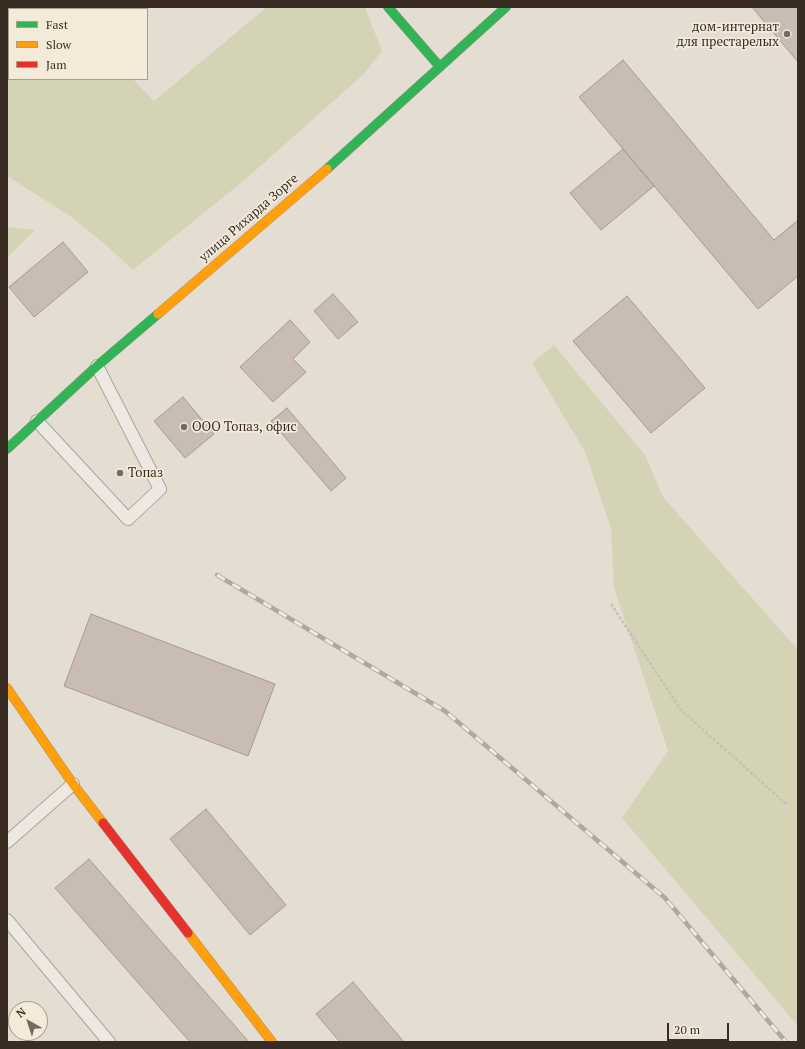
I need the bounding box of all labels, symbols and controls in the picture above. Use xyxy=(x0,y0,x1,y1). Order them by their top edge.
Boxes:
legend xyxy=(8,8,148,80)
text: Fast xyxy=(46,17,68,32)
place label: дом-интернат для престарелых xyxy=(677,19,779,50)
marker: дом-интернат для престарелых xyxy=(782,29,792,39)
text: Slow xyxy=(46,37,71,52)
text: Jam xyxy=(46,57,67,72)
street label: улица Рихарда Зорге xyxy=(196,171,302,265)
place label: ООО Топаз, офис xyxy=(192,419,297,435)
marker: ООО Топаз, офис xyxy=(179,422,189,432)
place label: Топаз xyxy=(128,465,163,481)
marker: Топаз xyxy=(115,468,125,478)
north arrow xyxy=(8,1001,48,1041)
text: N xyxy=(13,1004,29,1021)
scale bar xyxy=(669,1015,731,1041)
text: 20 m xyxy=(674,1022,700,1037)

